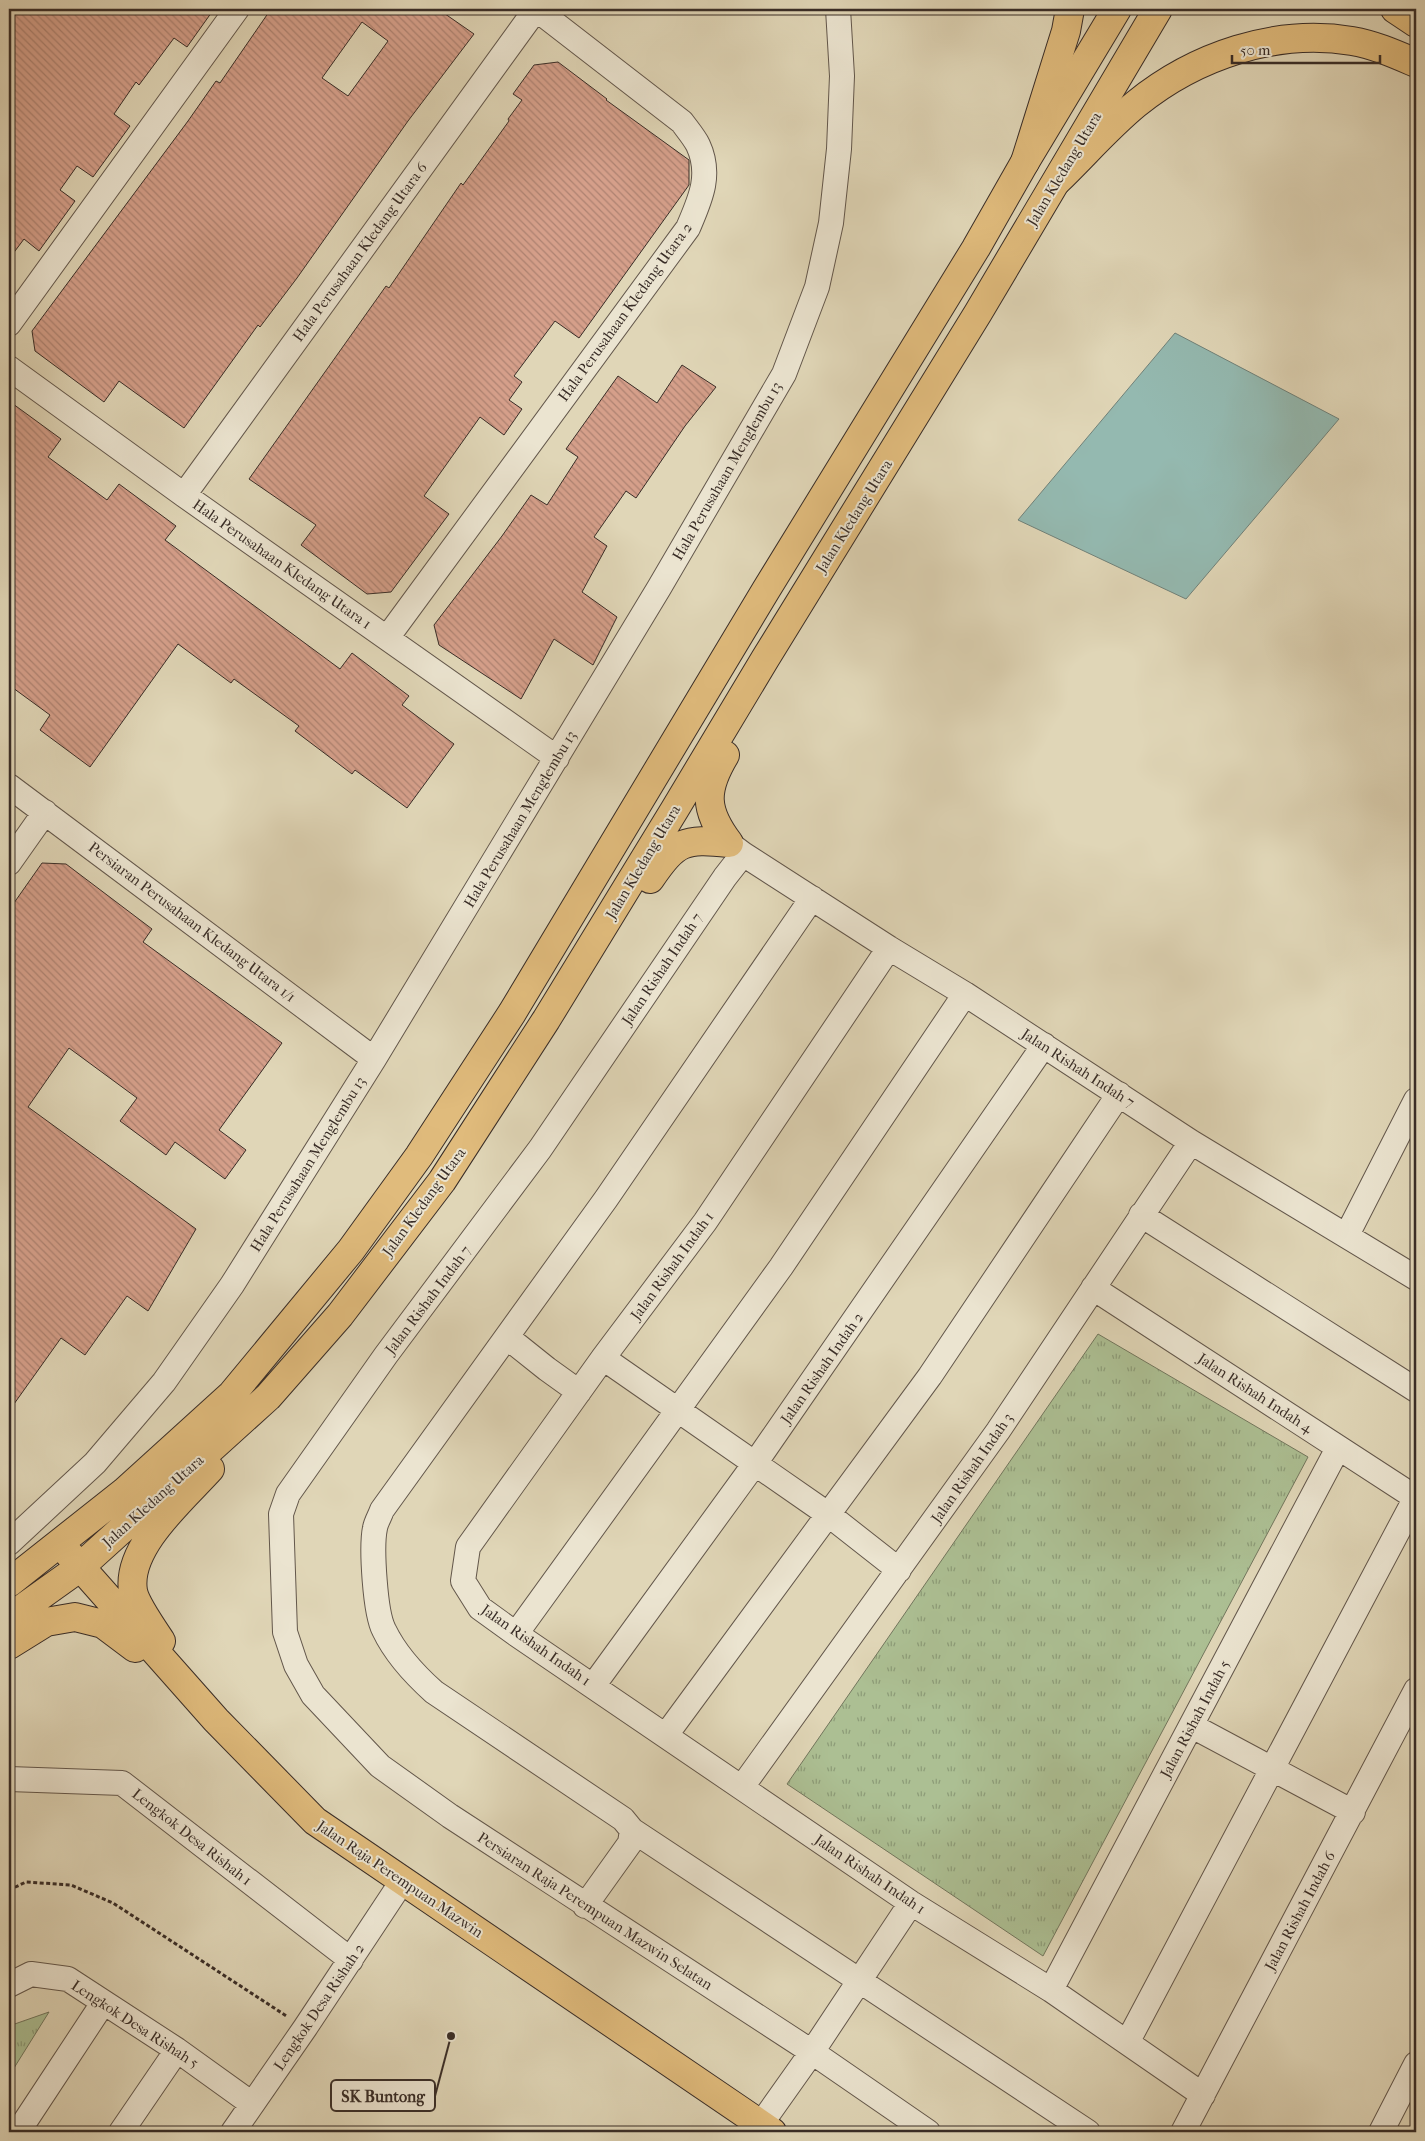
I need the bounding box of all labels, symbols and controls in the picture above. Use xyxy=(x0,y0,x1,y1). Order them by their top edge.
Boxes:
scale bar xyxy=(1232,32,1380,64)
text: 50 m xyxy=(1240,41,1271,59)
street label: Jalan Kledang Utara xyxy=(1022,108,1106,230)
street label: Hala Perusahaan Kledang Utara 6 xyxy=(289,158,432,345)
street label: Hala Perusahaan Kledang Utara 2 xyxy=(554,219,696,405)
street label: Hala Perusahaan Menglembu 13 xyxy=(668,378,786,564)
street label: Jalan Kledang Utara xyxy=(811,455,897,577)
street label: Hala Perusahaan Kledang Utara 1 xyxy=(189,495,375,633)
street label: Hala Perusahaan Menglembu 13 xyxy=(460,727,580,911)
street label: Jalan Kledang Utara xyxy=(601,801,685,923)
street label: Persiaran Perusahaan Kledang Utara 1/1 xyxy=(85,838,299,1006)
street label: Jalan Rishah Indah 7 xyxy=(617,909,706,1029)
street label: Jalan Rishah Indah 7 xyxy=(1017,1024,1138,1111)
street label: Hala Perusahaan Menglembu 13 xyxy=(246,1073,370,1255)
street label: Jalan Kledang Utara xyxy=(378,1143,470,1261)
street label: Jalan Rishah Indah 1 xyxy=(626,1208,717,1325)
street label: Jalan Rishah Indah 7 xyxy=(381,1242,475,1359)
street label: Jalan Rishah Indah 2 xyxy=(776,1309,867,1428)
street label: Jalan Rishah Indah 4 xyxy=(1193,1349,1317,1437)
street label: Jalan Rishah Indah 3 xyxy=(927,1409,1017,1527)
street label: Jalan Kledang Utara xyxy=(98,1450,208,1552)
street label: Jalan Rishah Indah 1 xyxy=(477,1600,594,1690)
street label: Jalan Rishah Indah 5 xyxy=(1156,1657,1234,1782)
street label: Lengkok Desa Rishah 1 xyxy=(129,1785,255,1889)
street label: Jalan Raja Perempuan Mazwin xyxy=(313,1816,487,1942)
street label: Persiaran Raja Perempuan Mazwin Selatan xyxy=(474,1828,716,1994)
street label: Jalan Rishah Indah 1 xyxy=(810,1830,929,1918)
street label: Jalan Rishah Indah 6 xyxy=(1261,1848,1339,1975)
street label: Lengkok Desa Rishah 2 xyxy=(270,1940,368,2074)
street label: Lengkok Desa Rishah 5 xyxy=(68,1976,202,2072)
callout: SK Buntong xyxy=(331,2080,435,2111)
text: SK Buntong xyxy=(341,2087,425,2107)

